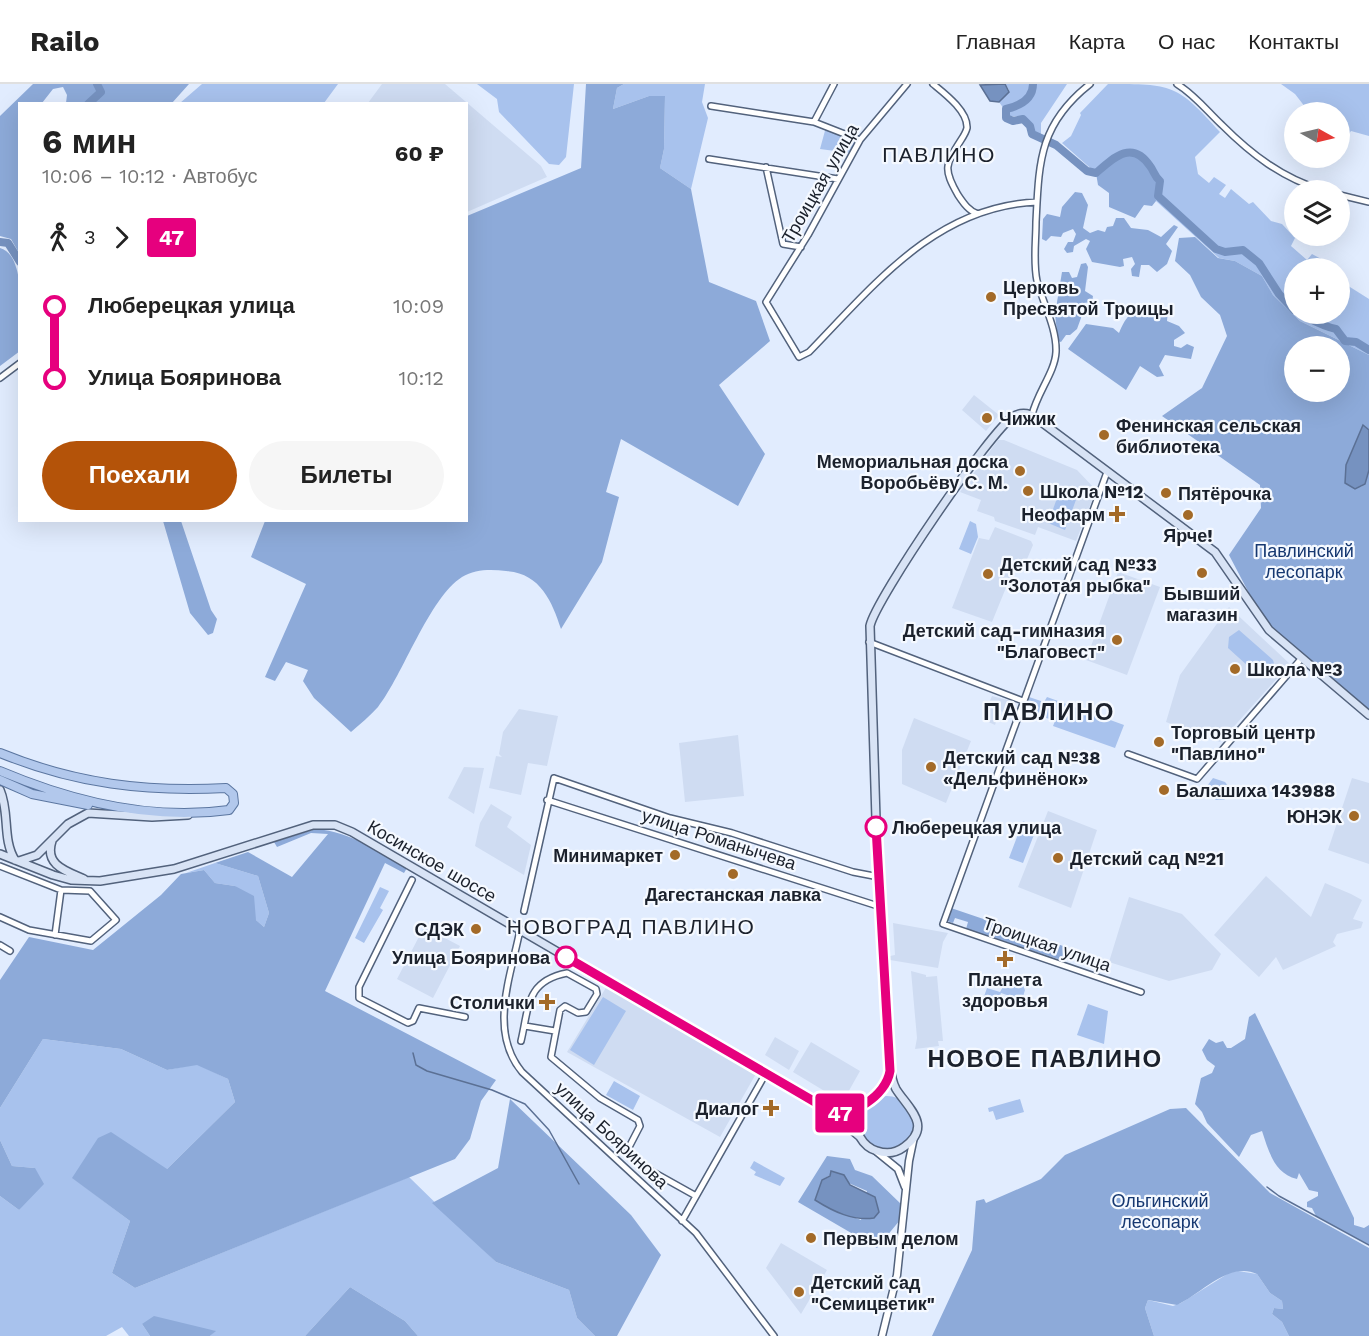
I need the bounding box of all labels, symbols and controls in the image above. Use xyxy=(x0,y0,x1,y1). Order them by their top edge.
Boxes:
text: Railo xyxy=(30,25,100,58)
text: Главная xyxy=(956,29,1036,54)
text: Карта xyxy=(1069,29,1125,54)
text: О нас xyxy=(1158,29,1215,54)
text: Контакты xyxy=(1248,29,1339,54)
north arrow xyxy=(1284,102,1350,168)
map controls xyxy=(1284,102,1350,402)
street label: Троицкая улица xyxy=(777,119,863,246)
text: 6 мин xyxy=(42,122,136,161)
text: 60 ₽ xyxy=(395,141,444,166)
district label: ПАВЛИНО xyxy=(882,142,996,167)
text: 10:06 – 10:12 · Автобус xyxy=(42,164,257,188)
button: layers xyxy=(1284,180,1350,246)
icon: walk xyxy=(42,221,75,254)
icon: forward xyxy=(105,221,138,254)
text: 3 xyxy=(84,225,96,249)
text: 47 xyxy=(159,225,184,250)
button: + xyxy=(1284,258,1350,324)
place label: Церковь Пресвятой Троицы xyxy=(1003,277,1174,319)
marker: Церковь Пресвятой Троицы xyxy=(984,290,998,304)
text: Люберецкая улица xyxy=(88,293,295,318)
text: 10:09 xyxy=(393,294,444,318)
button: − xyxy=(1284,336,1350,402)
text: Улица Бояринова xyxy=(88,365,281,390)
text: 10:12 xyxy=(398,366,444,390)
place label: Чижик xyxy=(999,408,1057,429)
marker: Чижик xyxy=(980,411,994,425)
place label: Фенинская сельская библиотека xyxy=(1116,415,1301,457)
marker: Фенинская сельская библиотека xyxy=(1097,428,1111,442)
button: Поехали xyxy=(42,441,237,510)
button: Билеты xyxy=(249,441,444,510)
place label: Мемориальная доска Воробьёву С. М. xyxy=(817,451,1009,493)
marker: Мемориальная доска Воробьёву С. М. xyxy=(1013,464,1027,478)
place label: Школа №12 xyxy=(1040,481,1143,502)
place label: Пятёрочка xyxy=(1178,483,1272,504)
marker: Школа №12 xyxy=(1021,484,1035,498)
marker: Пятёрочка xyxy=(1159,486,1173,500)
place label: Неофарм xyxy=(1021,504,1105,525)
marker: Неофарм xyxy=(1110,507,1124,521)
marker: Ярче! xyxy=(1181,508,1195,522)
place label: Ярче! xyxy=(1163,525,1213,546)
park label: Павлинский лесопарк xyxy=(1254,540,1354,582)
place label: Детский сад №33 "Золотая рыбка" xyxy=(1000,554,1157,596)
marker: Бывший магазин xyxy=(1195,566,1209,580)
marker: Детский сад №33 "Золотая рыбка" xyxy=(981,567,995,581)
place label: Бывший магазин xyxy=(1164,583,1240,625)
place label: Детский сад-гимназия "Благовест" xyxy=(903,620,1105,662)
marker: Детский сад-гимназия "Благовест" xyxy=(1110,633,1124,647)
place label: Школа №3 xyxy=(1247,659,1343,680)
marker: Школа №3 xyxy=(1228,662,1242,676)
district label: ПАВЛИНО xyxy=(983,698,1115,726)
place label: Торговый центр "Павлино" xyxy=(1171,722,1316,764)
marker: Торговый центр "Павлино" xyxy=(1152,735,1166,749)
place label: Детский сад №38 «Дельфинёнок» xyxy=(943,747,1100,789)
marker: Детский сад №38 «Дельфинёнок» xyxy=(924,760,938,774)
place label: Балашиха 143988 xyxy=(1176,780,1335,801)
marker: Балашиха 143988 xyxy=(1157,783,1171,797)
street label: улица Романычева xyxy=(639,804,800,874)
place label: ЮНЭК xyxy=(1287,806,1343,827)
marker: ЮНЭК xyxy=(1347,809,1361,823)
street label: Косинское шоссе xyxy=(364,816,500,906)
marker: Люберецкая улица xyxy=(865,816,887,838)
place label: Люберецкая улица xyxy=(892,817,1062,838)
place label: Минимаркет xyxy=(553,845,663,866)
marker: Минимаркет xyxy=(668,848,682,862)
place label: Детский сад №21 xyxy=(1070,848,1224,869)
marker: Детский сад №21 xyxy=(1051,851,1065,865)
marker: Дагестанская лавка xyxy=(726,867,740,881)
place label: Дагестанская лавка xyxy=(645,884,822,905)
street label: Троицкая улица xyxy=(980,912,1115,976)
district label: НОВОГРАД ПАВЛИНО xyxy=(507,914,755,939)
place label: СДЭК xyxy=(415,919,465,940)
marker: СДЭК xyxy=(469,922,483,936)
marker: Улица Бояринова xyxy=(555,946,577,968)
place label: Улица Бояринова xyxy=(392,947,551,968)
marker: Планета здоровья xyxy=(998,952,1012,966)
place label: Планета здоровья xyxy=(962,969,1048,1011)
place label: Столички xyxy=(450,992,535,1013)
marker: Столички xyxy=(540,995,554,1009)
district label: НОВОЕ ПАВЛИНО xyxy=(927,1045,1163,1073)
street label: улица Бояринова xyxy=(551,1077,673,1193)
line badge: 47 xyxy=(813,1094,867,1132)
place label: Диалог xyxy=(695,1098,759,1119)
marker: Диалог xyxy=(764,1101,778,1115)
text: 47 xyxy=(827,1101,853,1126)
park label: Ольгинский лесопарк xyxy=(1111,1190,1209,1232)
place label: Первым делом xyxy=(823,1228,959,1249)
marker: Первым делом xyxy=(804,1231,818,1245)
place label: Детский сад "Семицветик" xyxy=(811,1272,935,1314)
marker: Детский сад "Семицветик" xyxy=(792,1285,806,1299)

